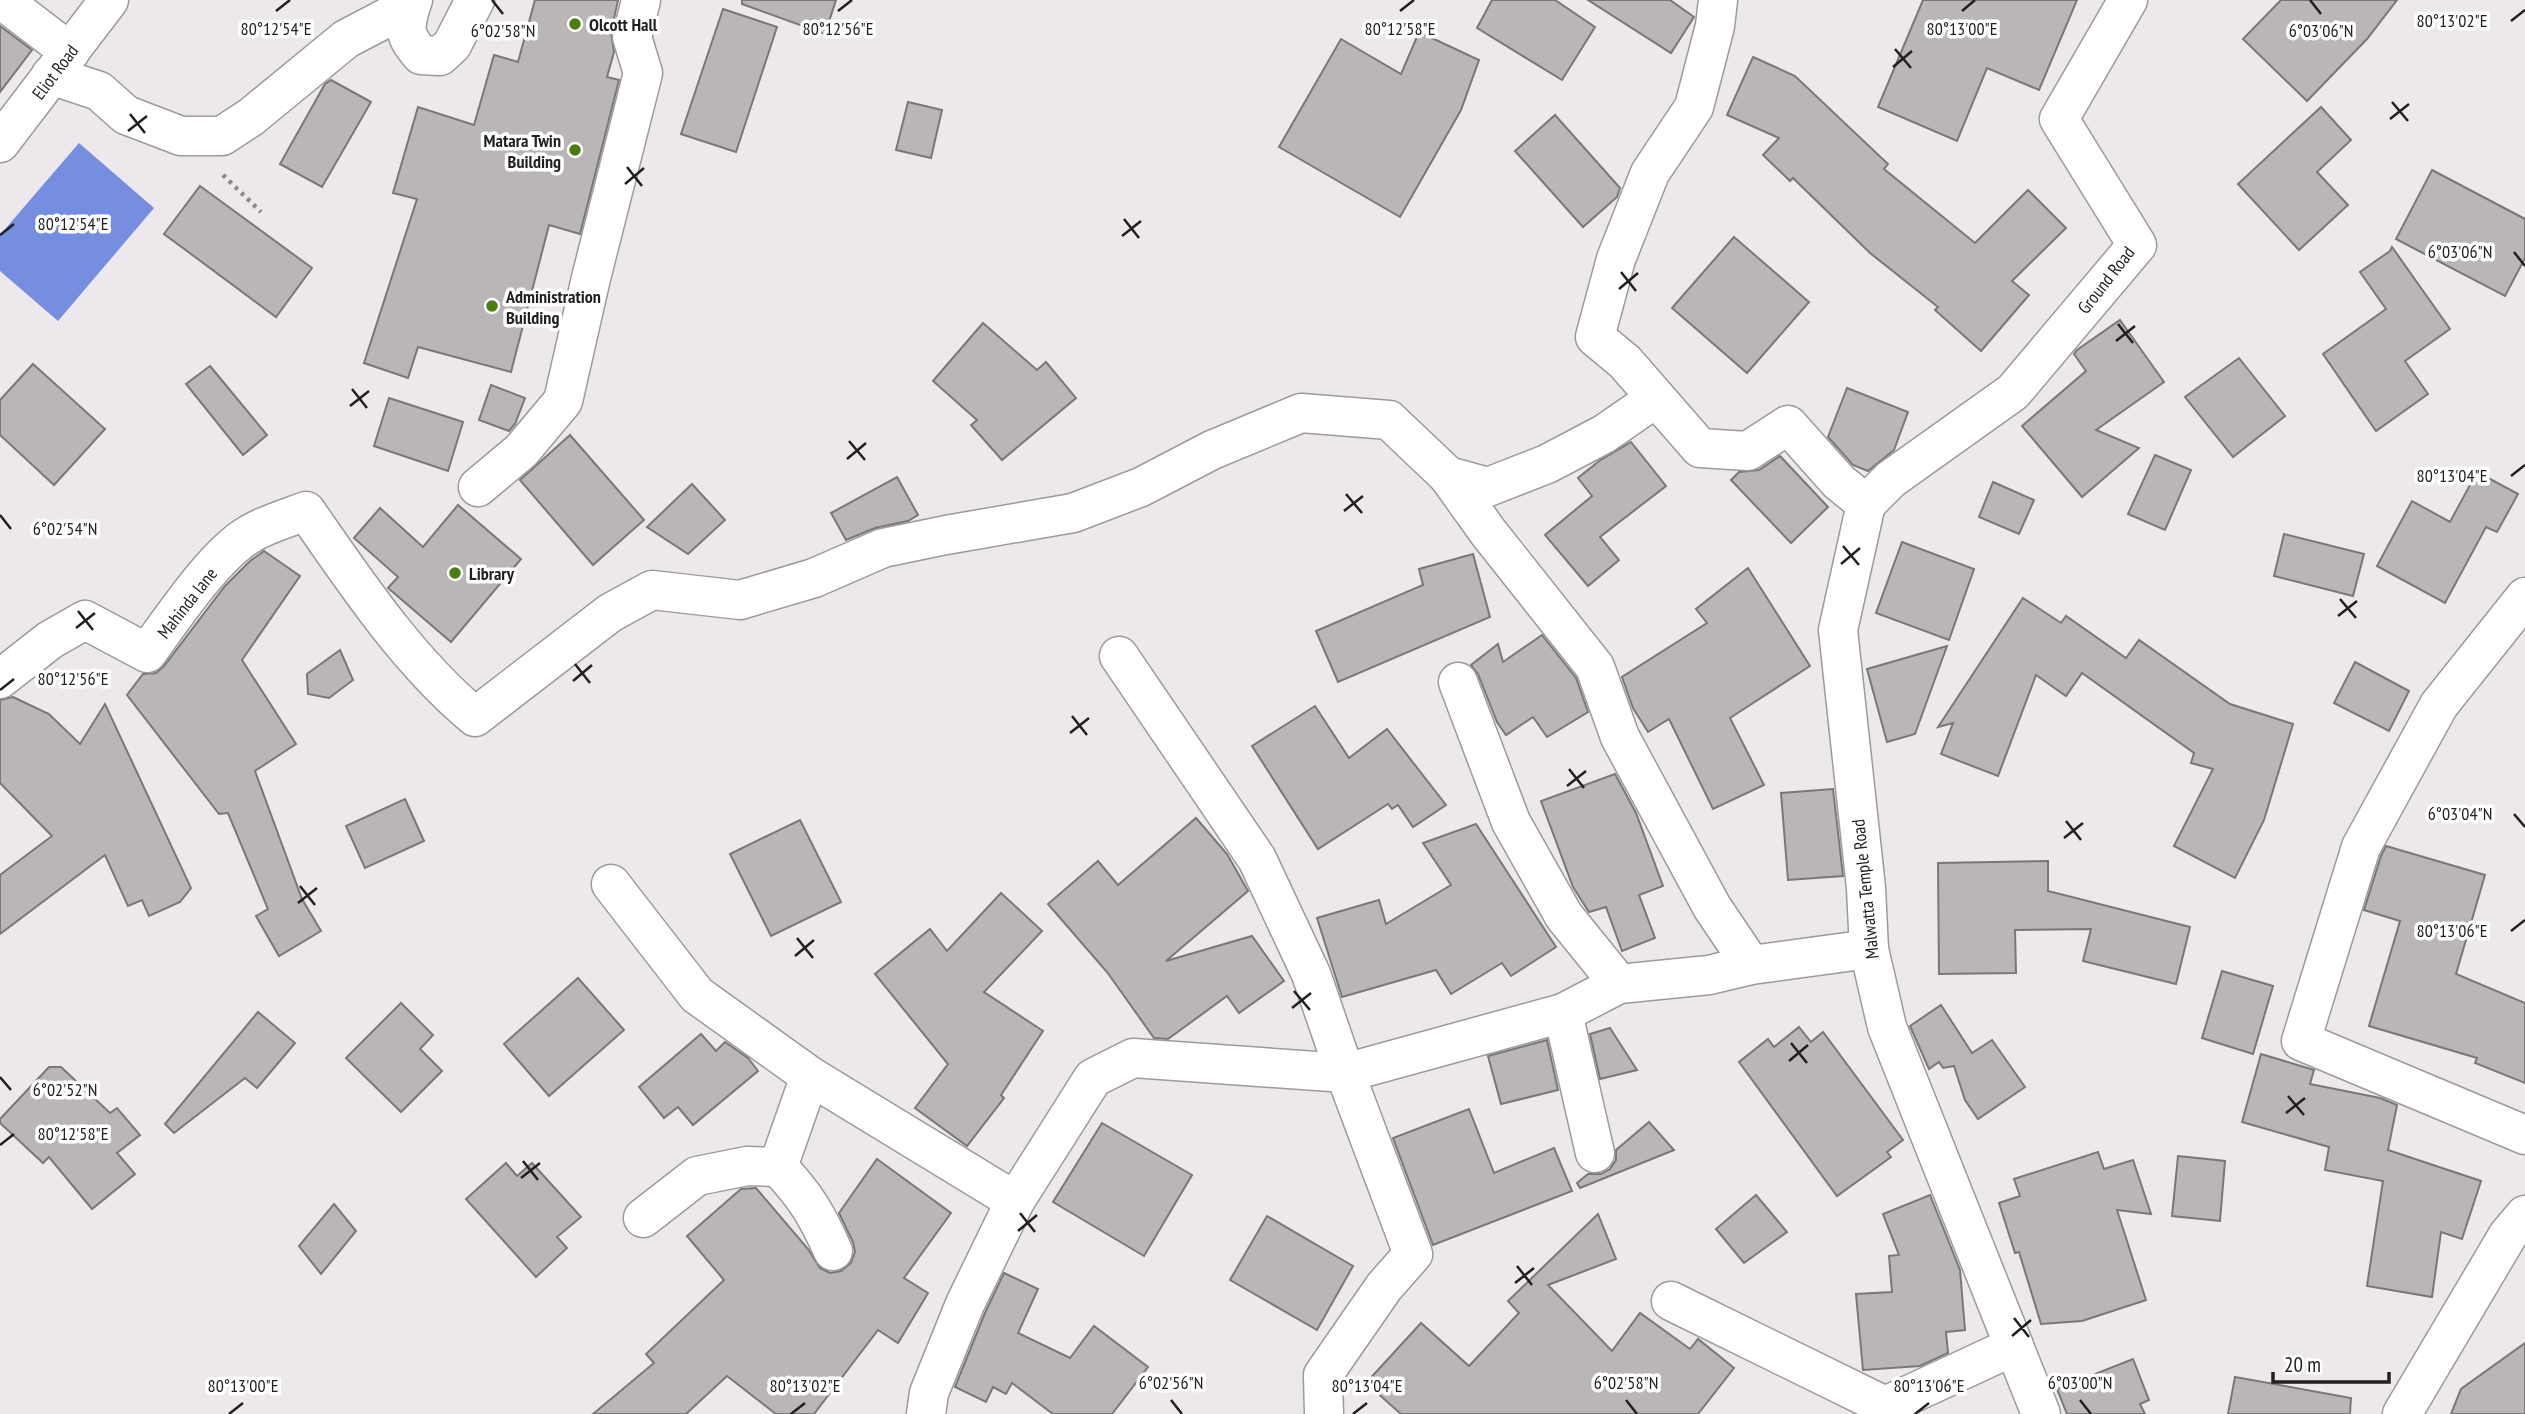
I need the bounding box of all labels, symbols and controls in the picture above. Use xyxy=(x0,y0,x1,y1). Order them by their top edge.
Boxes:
text: 80°13'02"E xyxy=(2417,9,2487,32)
place label: Olcott Hall xyxy=(589,13,658,36)
marker: Olcott Hall xyxy=(567,16,583,32)
text: 80°12'54"E xyxy=(241,17,311,40)
text: 80°12'56"E xyxy=(803,17,873,40)
text: 80°12'58"E xyxy=(1365,17,1435,40)
text: 80°13'00"E xyxy=(1927,17,1997,40)
text: 6°02'58"N xyxy=(471,19,535,42)
text: 6°03'06"N xyxy=(2289,19,2353,42)
street label: Eliot Road xyxy=(27,40,83,104)
place label: Matara Twin Building xyxy=(484,129,561,173)
marker: Matara Twin Building xyxy=(567,142,583,158)
text: 80°12'54"E xyxy=(38,212,108,235)
text: 6°03'06"N xyxy=(2428,240,2492,263)
street label: Ground Road xyxy=(2072,242,2140,318)
place label: Administration Building xyxy=(505,285,601,329)
marker: Administration Building xyxy=(484,298,500,314)
text: 80°13'04"E xyxy=(2417,464,2487,487)
text: 6°02'54"N xyxy=(33,517,97,540)
place label: Library xyxy=(469,562,515,585)
street label: Mahinda lane xyxy=(152,563,222,643)
marker: Library xyxy=(447,565,463,581)
text: 80°12'56"E xyxy=(38,667,108,690)
text: 6°03'04"N xyxy=(2428,802,2492,825)
street label: Malwatta Temple Road xyxy=(1846,818,1884,960)
text: 80°13'06"E xyxy=(2417,919,2487,942)
text: 6°02'52"N xyxy=(33,1078,97,1101)
text: 80°12'58"E xyxy=(38,1122,108,1145)
scale bar xyxy=(2273,1340,2388,1384)
text: 20 m xyxy=(2284,1351,2321,1378)
text: 6°02'56"N xyxy=(1139,1371,1203,1394)
text: 6°02'58"N xyxy=(1594,1371,1658,1394)
text: 6°03'00"N xyxy=(2048,1371,2112,1394)
text: 80°13'00"E xyxy=(208,1374,278,1397)
text: 80°13'02"E xyxy=(770,1374,840,1397)
text: 80°13'04"E xyxy=(1332,1374,1402,1397)
text: 80°13'06"E xyxy=(1894,1374,1964,1397)

